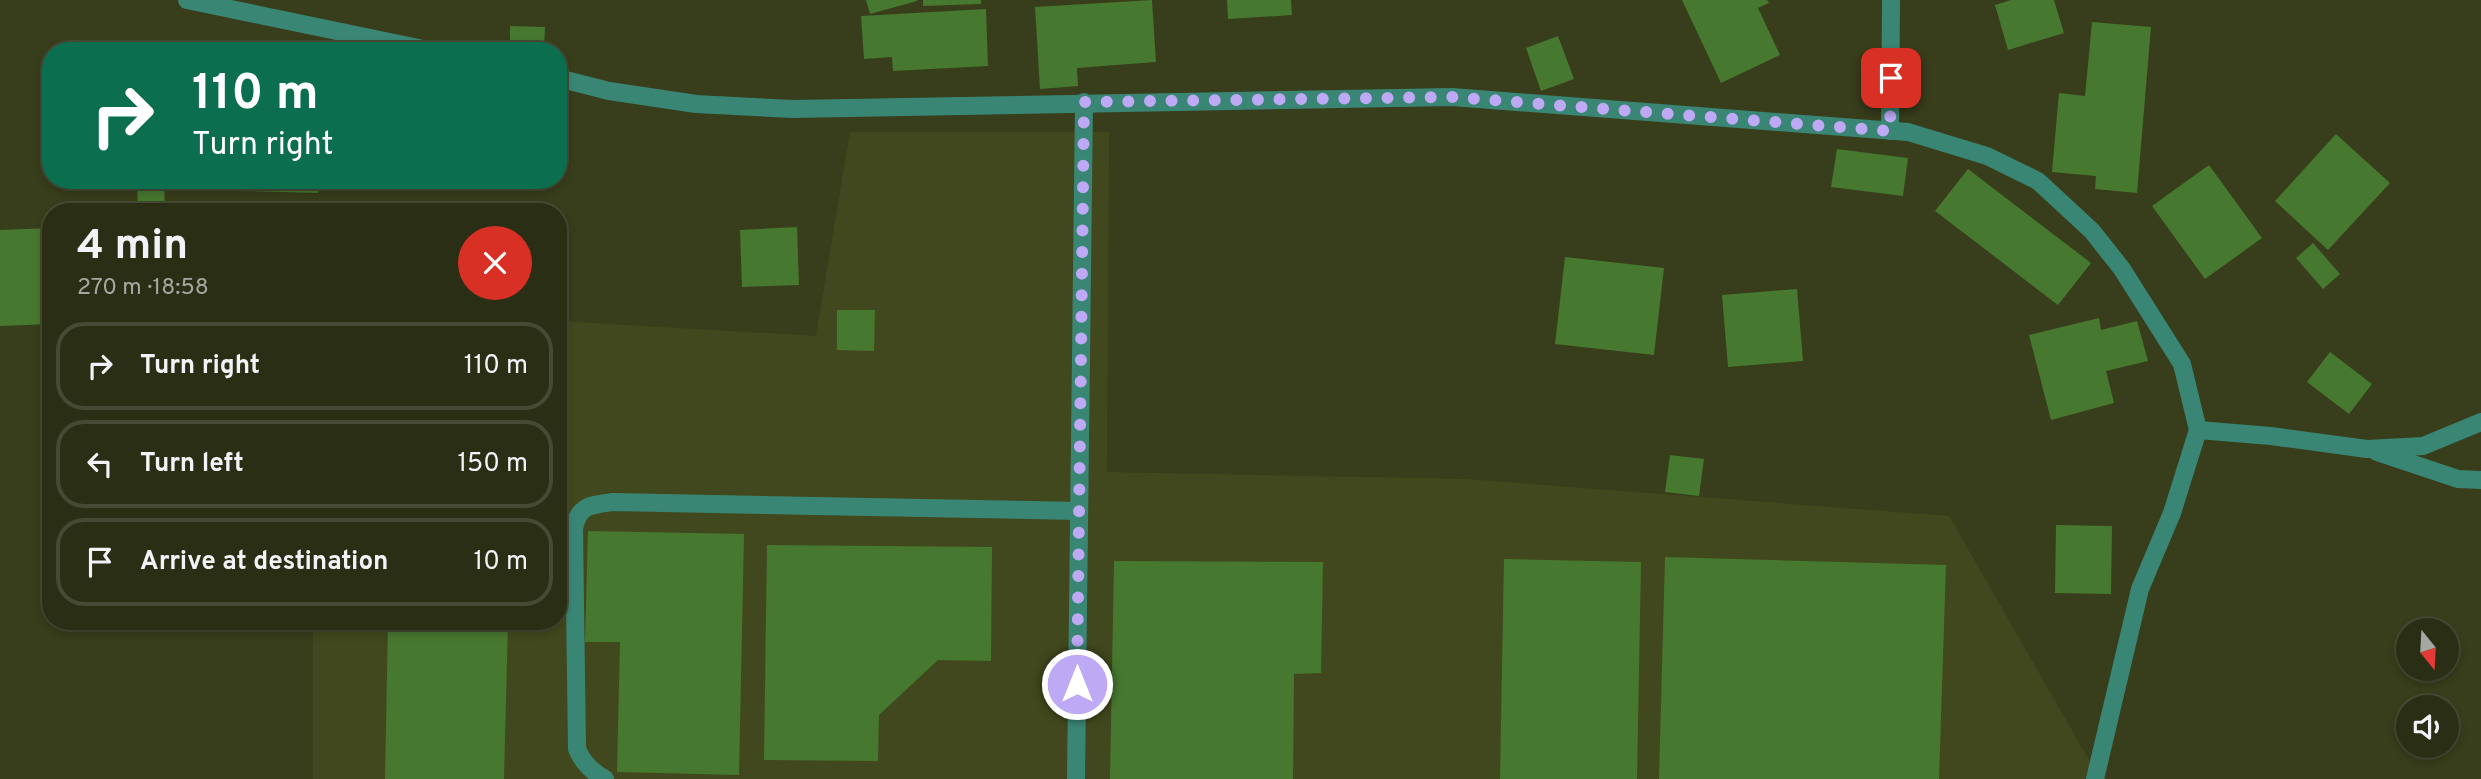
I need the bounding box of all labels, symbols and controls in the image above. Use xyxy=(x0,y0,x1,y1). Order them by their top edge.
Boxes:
pin xyxy=(1861,48,1921,108)
icon: arrive xyxy=(1872,59,1910,97)
text: 110 m xyxy=(192,65,319,127)
icon: right xyxy=(77,70,168,161)
text: Turn right xyxy=(192,126,334,166)
text: 4 min xyxy=(77,221,188,274)
button: close xyxy=(458,226,532,300)
text: 270 m · 18:58 xyxy=(77,274,209,303)
icon: right xyxy=(81,347,119,385)
text: Turn right xyxy=(140,350,260,383)
text: 110 m xyxy=(464,350,528,383)
icon: left xyxy=(81,445,119,483)
text: Turn left xyxy=(140,448,244,481)
text: 150 m xyxy=(457,448,528,481)
icon: arrive xyxy=(81,543,119,581)
text: Arrive at destination xyxy=(140,546,388,579)
text: 10 m xyxy=(473,546,528,579)
north arrow xyxy=(2396,618,2459,681)
map controls xyxy=(2396,618,2459,758)
position arrow xyxy=(1040,647,1114,721)
button: sound xyxy=(2396,695,2459,758)

